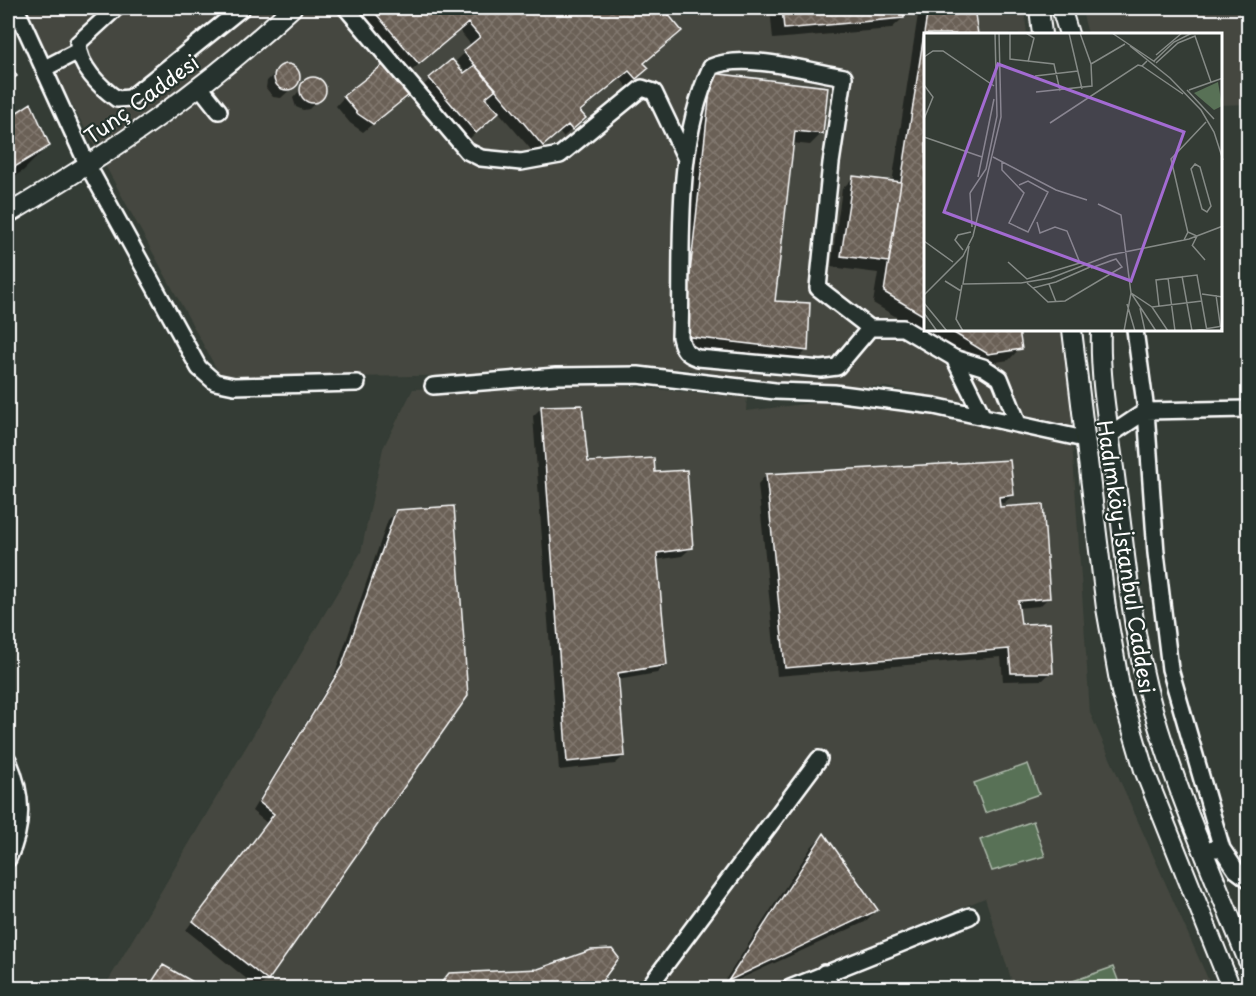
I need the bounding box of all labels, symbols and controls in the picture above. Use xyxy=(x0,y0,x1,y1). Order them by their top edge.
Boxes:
inset map xyxy=(924,33,1223,332)
street label: Tunç Caddesi xyxy=(77,46,205,151)
street label: Hadımköy-İstanbul Caddesi xyxy=(1090,418,1164,696)

